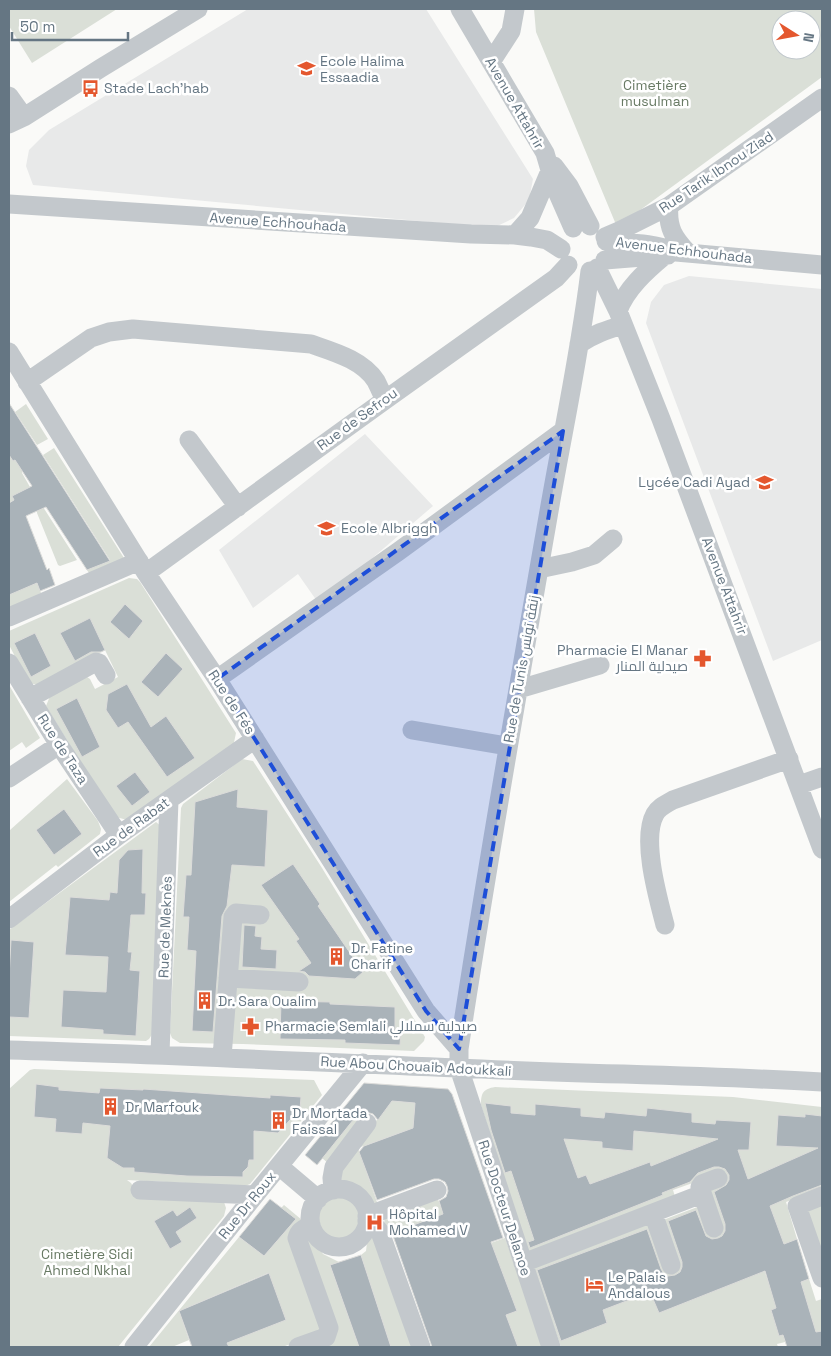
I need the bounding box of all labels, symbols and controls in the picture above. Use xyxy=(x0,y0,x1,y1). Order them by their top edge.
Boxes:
scale bar xyxy=(12,10,129,42)
north arrow xyxy=(771,10,821,60)
text: 50 m xyxy=(20,17,55,36)
text: N xyxy=(799,31,818,44)
place label: Ecole Halima Essaadia xyxy=(320,52,404,86)
street label: Avenue Attahrir xyxy=(481,54,549,152)
school or university icon: Ecole Halima Essaadia xyxy=(296,59,316,79)
park label: Cimetière musulman xyxy=(621,76,689,110)
bus stop icon: Stade Lach'hab xyxy=(80,78,100,98)
place label: Stade Lach'hab xyxy=(104,79,209,97)
street label: Rue Tarik Ibnou Ziad xyxy=(655,127,777,217)
street label: Avenue Echhouhada xyxy=(209,208,347,236)
street label: Avenue Echhouhada xyxy=(615,233,753,267)
street label: Rue de Sefrou xyxy=(313,384,401,454)
school or university icon: Lycée Cadi Ayad xyxy=(754,472,774,492)
place label: Lycée Cadi Ayad xyxy=(638,473,750,491)
school or university icon: Ecole Albriggh xyxy=(317,518,337,538)
place label: Ecole Albriggh xyxy=(341,519,438,537)
street label: Avenue Attahrir xyxy=(698,535,752,637)
street label: Rue de Tunis زنقة تونس xyxy=(499,594,543,744)
place label: Pharmacie El Manar صيدلية المنار xyxy=(557,641,688,675)
pharmacy icon: Pharmacie El Manar صيدلية المنار xyxy=(692,648,712,668)
street label: Rue de Fés xyxy=(204,666,260,738)
street label: Rue de Taza xyxy=(34,710,92,788)
street label: Rue de Rabat xyxy=(89,793,173,861)
street label: Rue de Meknès xyxy=(154,876,176,978)
place label: Dr. Fatine Charif xyxy=(351,939,413,973)
building icon: Dr. Fatine Charif xyxy=(327,946,347,966)
building icon: Dr. Sara Oualim xyxy=(194,991,214,1011)
place label: Dr. Sara Oualim xyxy=(218,992,317,1010)
pharmacy icon: Pharmacie Semlali صيدلية سملالي xyxy=(241,1016,261,1036)
place label: Pharmacie Semlali صيدلية سملالي xyxy=(265,1017,477,1038)
street label: Rue Abou Chouaib Adoukkali xyxy=(320,1052,512,1080)
building icon: Dr Marfouk xyxy=(101,1097,121,1117)
place label: Dr Marfouk xyxy=(125,1098,200,1116)
place label: Dr Mortada Faissal xyxy=(292,1104,368,1138)
building icon: Dr Mortada Faissal xyxy=(268,1111,288,1131)
street label: Rue Docteur Delanoe xyxy=(475,1138,535,1278)
street label: Rue Dr Roux xyxy=(214,1168,280,1242)
place label: Hôpital Mohamed V xyxy=(389,1205,468,1239)
hospital icon: Hôpital Mohamed V xyxy=(365,1212,385,1232)
park label: Cimetière Sidi Ahmed Nkhal xyxy=(41,1245,133,1279)
place label: Le Palais Andalous xyxy=(608,1268,671,1302)
hotel icon: Le Palais Andalous xyxy=(584,1275,604,1295)

